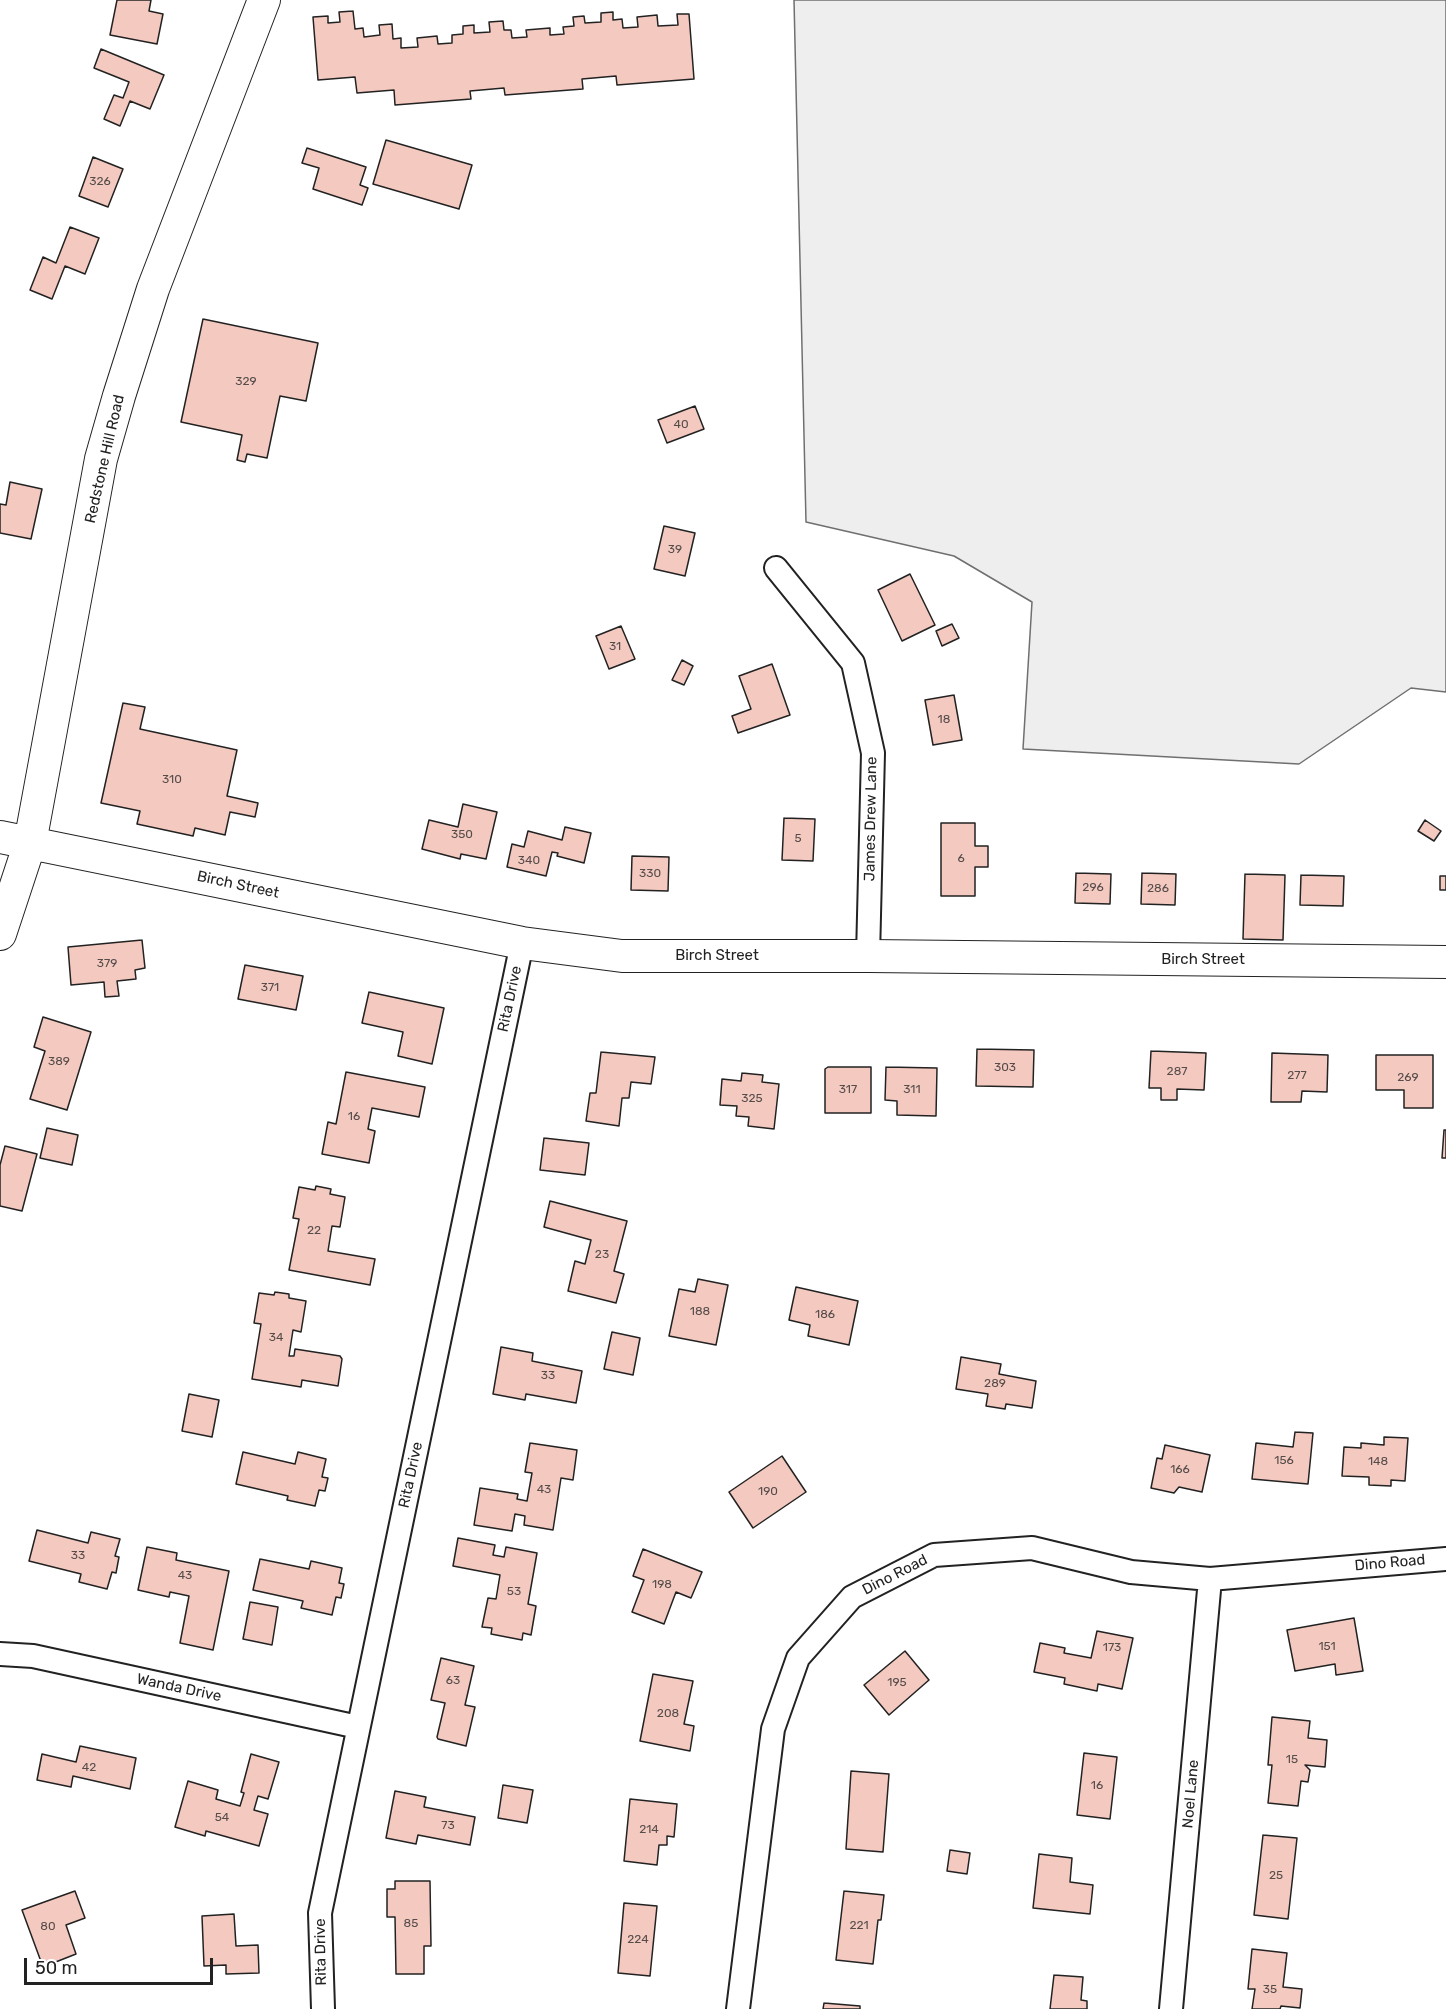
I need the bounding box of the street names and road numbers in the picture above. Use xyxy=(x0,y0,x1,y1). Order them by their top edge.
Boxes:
street label: Redstone Hill Road xyxy=(81,393,129,525)
street label: James Drew Lane xyxy=(861,756,881,882)
street label: Birch Street xyxy=(195,867,281,903)
street label: Birch Street xyxy=(675,947,759,965)
street label: Birch Street xyxy=(1161,951,1245,969)
street label: Rita Drive xyxy=(494,964,526,1034)
street label: Rita Drive xyxy=(395,1440,427,1510)
street label: Dino Road xyxy=(859,1551,931,1599)
street label: Dino Road xyxy=(1354,1551,1426,1575)
street label: Wanda Drive xyxy=(135,1670,223,1706)
street label: Noel Lane xyxy=(1179,1759,1203,1829)
street label: Rita Drive xyxy=(311,1918,331,1986)

